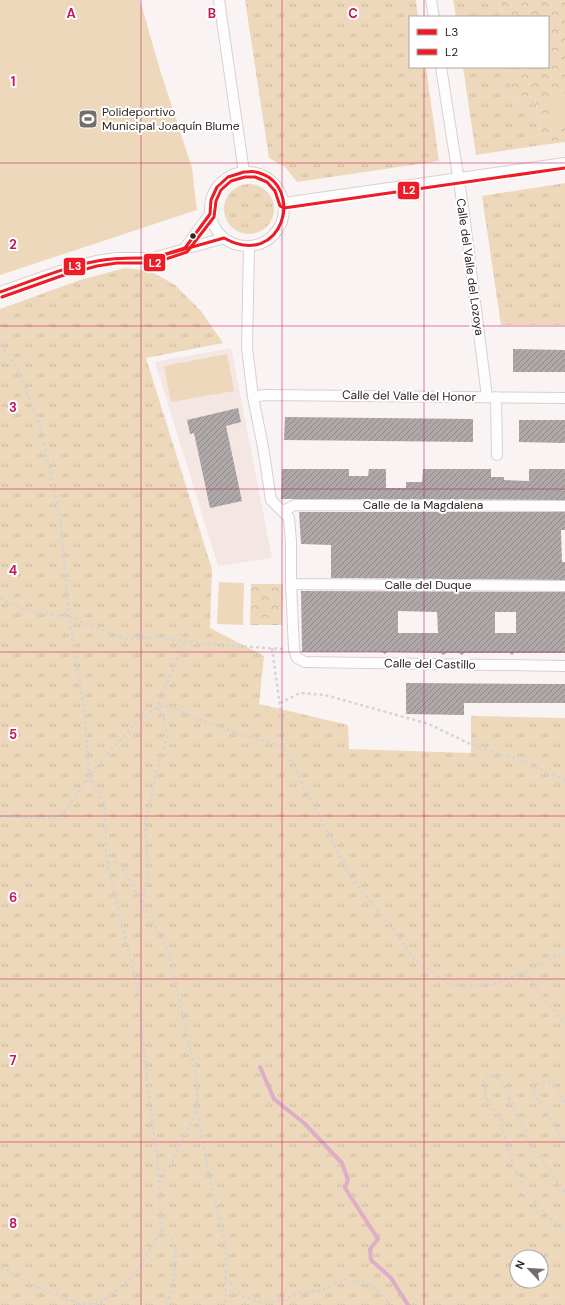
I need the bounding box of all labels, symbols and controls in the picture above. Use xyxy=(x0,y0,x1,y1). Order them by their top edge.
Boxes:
text: A xyxy=(66,5,76,22)
text: B xyxy=(208,5,216,22)
text: C xyxy=(348,5,358,22)
legend xyxy=(409,16,549,68)
text: L3 xyxy=(445,24,458,40)
text: L2 xyxy=(445,44,458,60)
text: 1 xyxy=(11,73,15,90)
place label: Polideportivo Municipal Joaquín Blume xyxy=(102,104,240,134)
sports icon: Polideportivo Municipal Joaquín Blume xyxy=(77,108,99,130)
line badge: L2 xyxy=(397,181,420,200)
text: L2 xyxy=(403,183,415,197)
street label: Calle del Valle del Lozoya xyxy=(452,197,488,337)
unlabelled marker xyxy=(188,231,198,241)
text: 2 xyxy=(9,236,17,253)
line badge: L2 xyxy=(143,253,166,272)
text: L2 xyxy=(149,256,161,270)
line badge: L3 xyxy=(63,257,86,276)
text: L3 xyxy=(69,259,81,273)
street label: Calle del Valle del Honor xyxy=(342,387,477,405)
text: 3 xyxy=(9,399,17,416)
street label: Calle de la Magdalena xyxy=(363,497,483,513)
text: 4 xyxy=(9,562,17,579)
street label: Calle del Duque xyxy=(384,577,472,593)
street label: Calle del Castillo xyxy=(384,655,476,673)
text: 5 xyxy=(9,726,17,743)
text: 6 xyxy=(9,889,17,906)
text: 7 xyxy=(10,1052,17,1069)
text: 8 xyxy=(9,1215,17,1232)
north arrow xyxy=(509,1249,549,1289)
text: N xyxy=(512,1258,528,1271)

